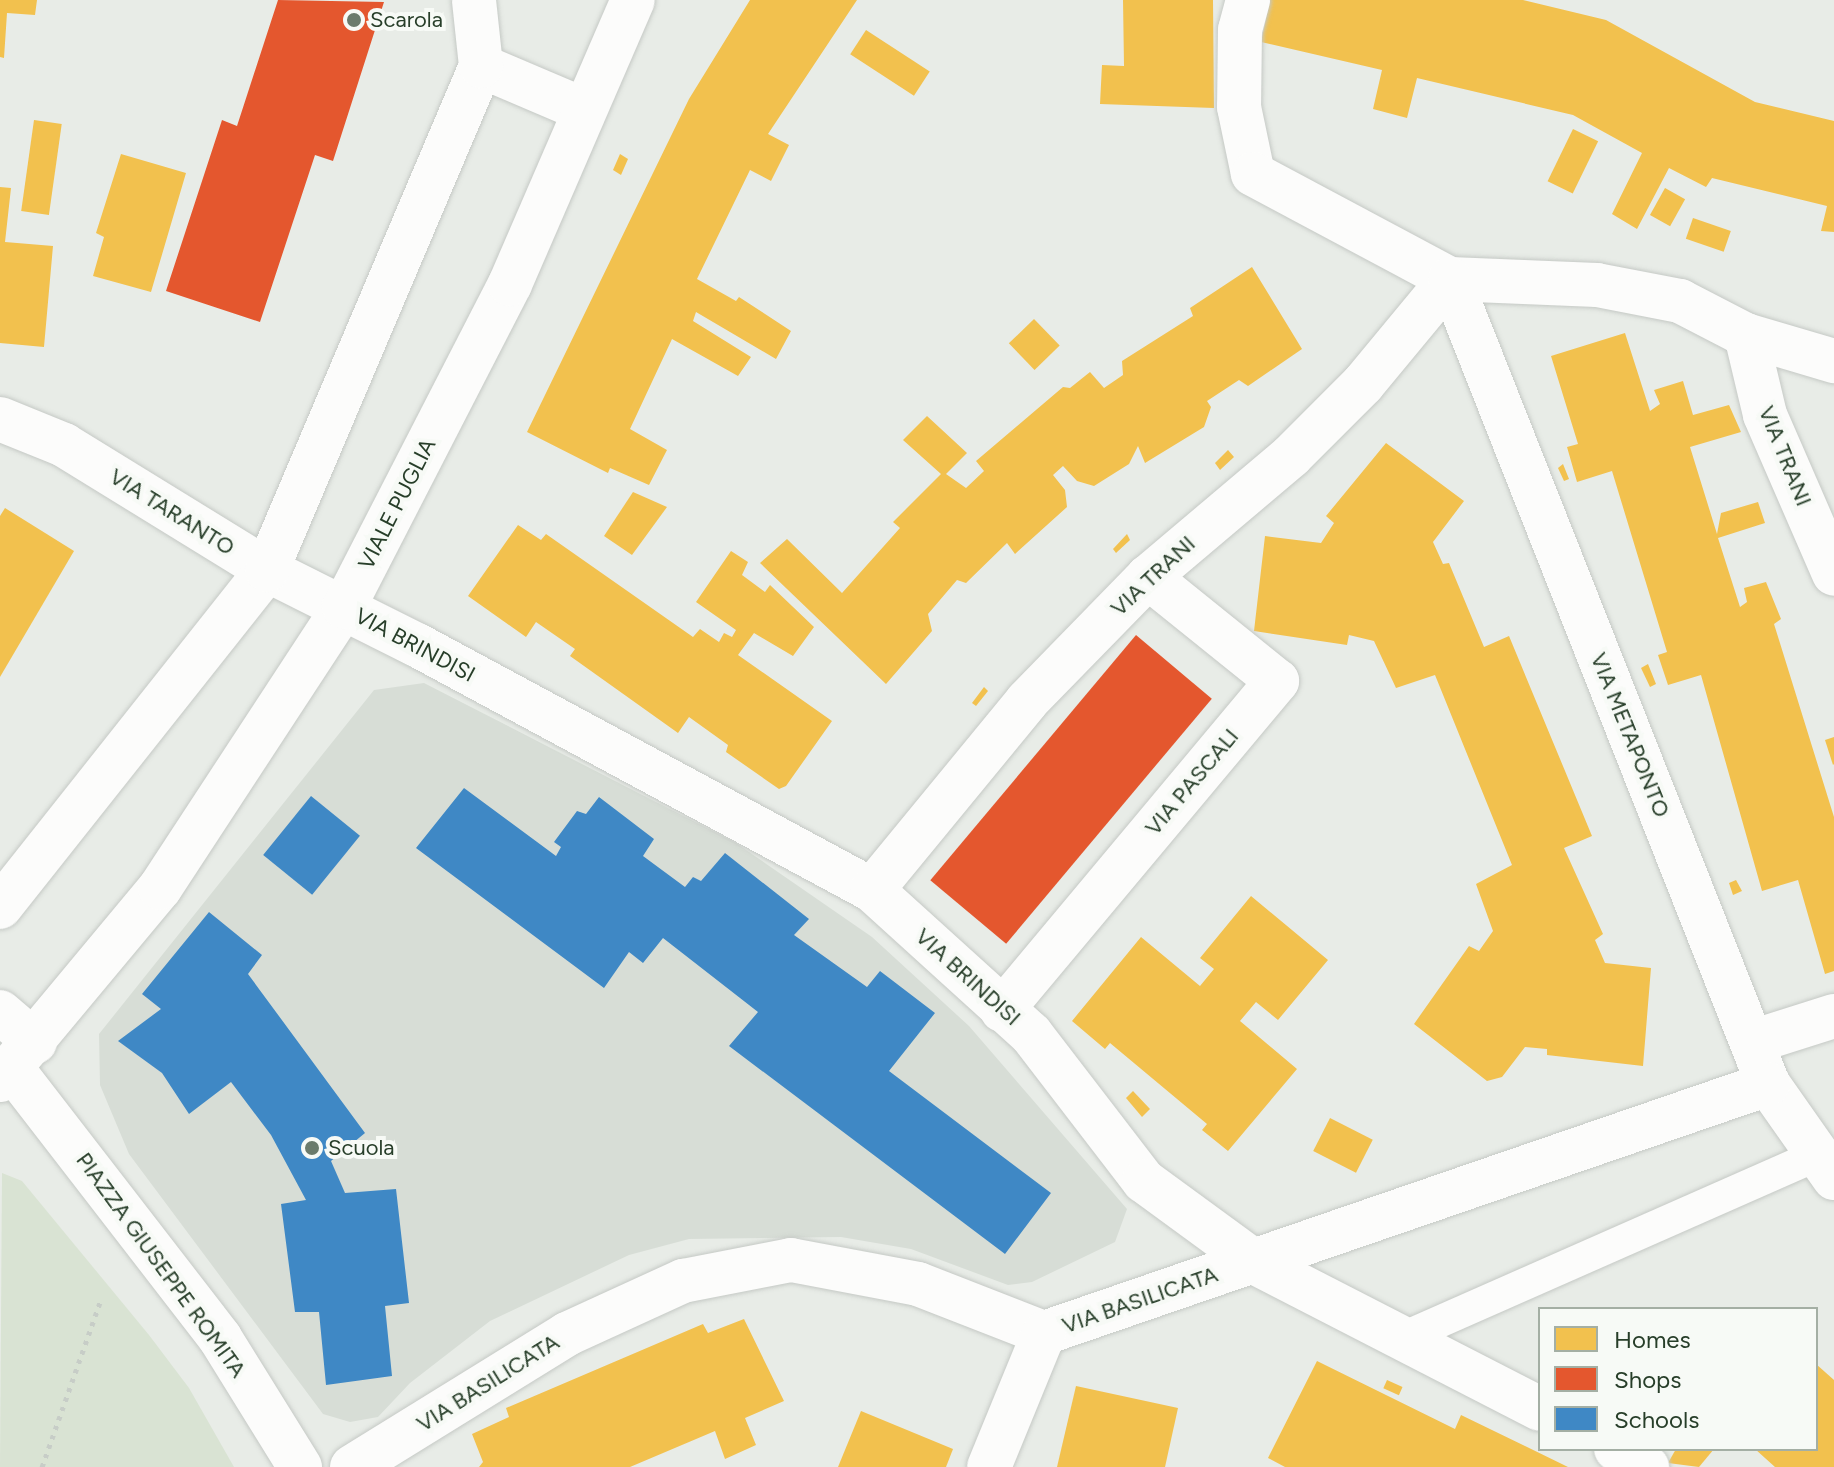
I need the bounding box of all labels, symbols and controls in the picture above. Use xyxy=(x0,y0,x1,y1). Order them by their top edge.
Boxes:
place label: Scarola xyxy=(370,7,443,33)
marker: Scarola xyxy=(345,11,363,29)
street label: VIA TRANI xyxy=(1753,402,1817,510)
street label: VIALE PUGLIA xyxy=(353,434,441,574)
street label: VIA TARANTO xyxy=(105,463,239,561)
street label: VIA TRANI xyxy=(1105,530,1201,622)
street label: VIA BRINDISI xyxy=(350,602,480,688)
street label: VIA METAPONTO xyxy=(1585,649,1675,821)
street label: VIA PASCALI xyxy=(1140,723,1244,841)
street label: VIA BRINDISI xyxy=(910,923,1026,1031)
place label: Scuola xyxy=(328,1135,395,1161)
marker: Scuola xyxy=(303,1139,321,1157)
street label: PIAZZA GIUSEPPE ROMITA xyxy=(71,1147,251,1383)
street label: VIA BASILICATA xyxy=(1059,1261,1221,1339)
legend xyxy=(1538,1307,1818,1451)
text: Homes xyxy=(1614,1325,1691,1354)
street label: VIA BASILICATA xyxy=(412,1329,564,1437)
text: Shops xyxy=(1614,1365,1681,1394)
text: Schools xyxy=(1614,1405,1699,1434)

